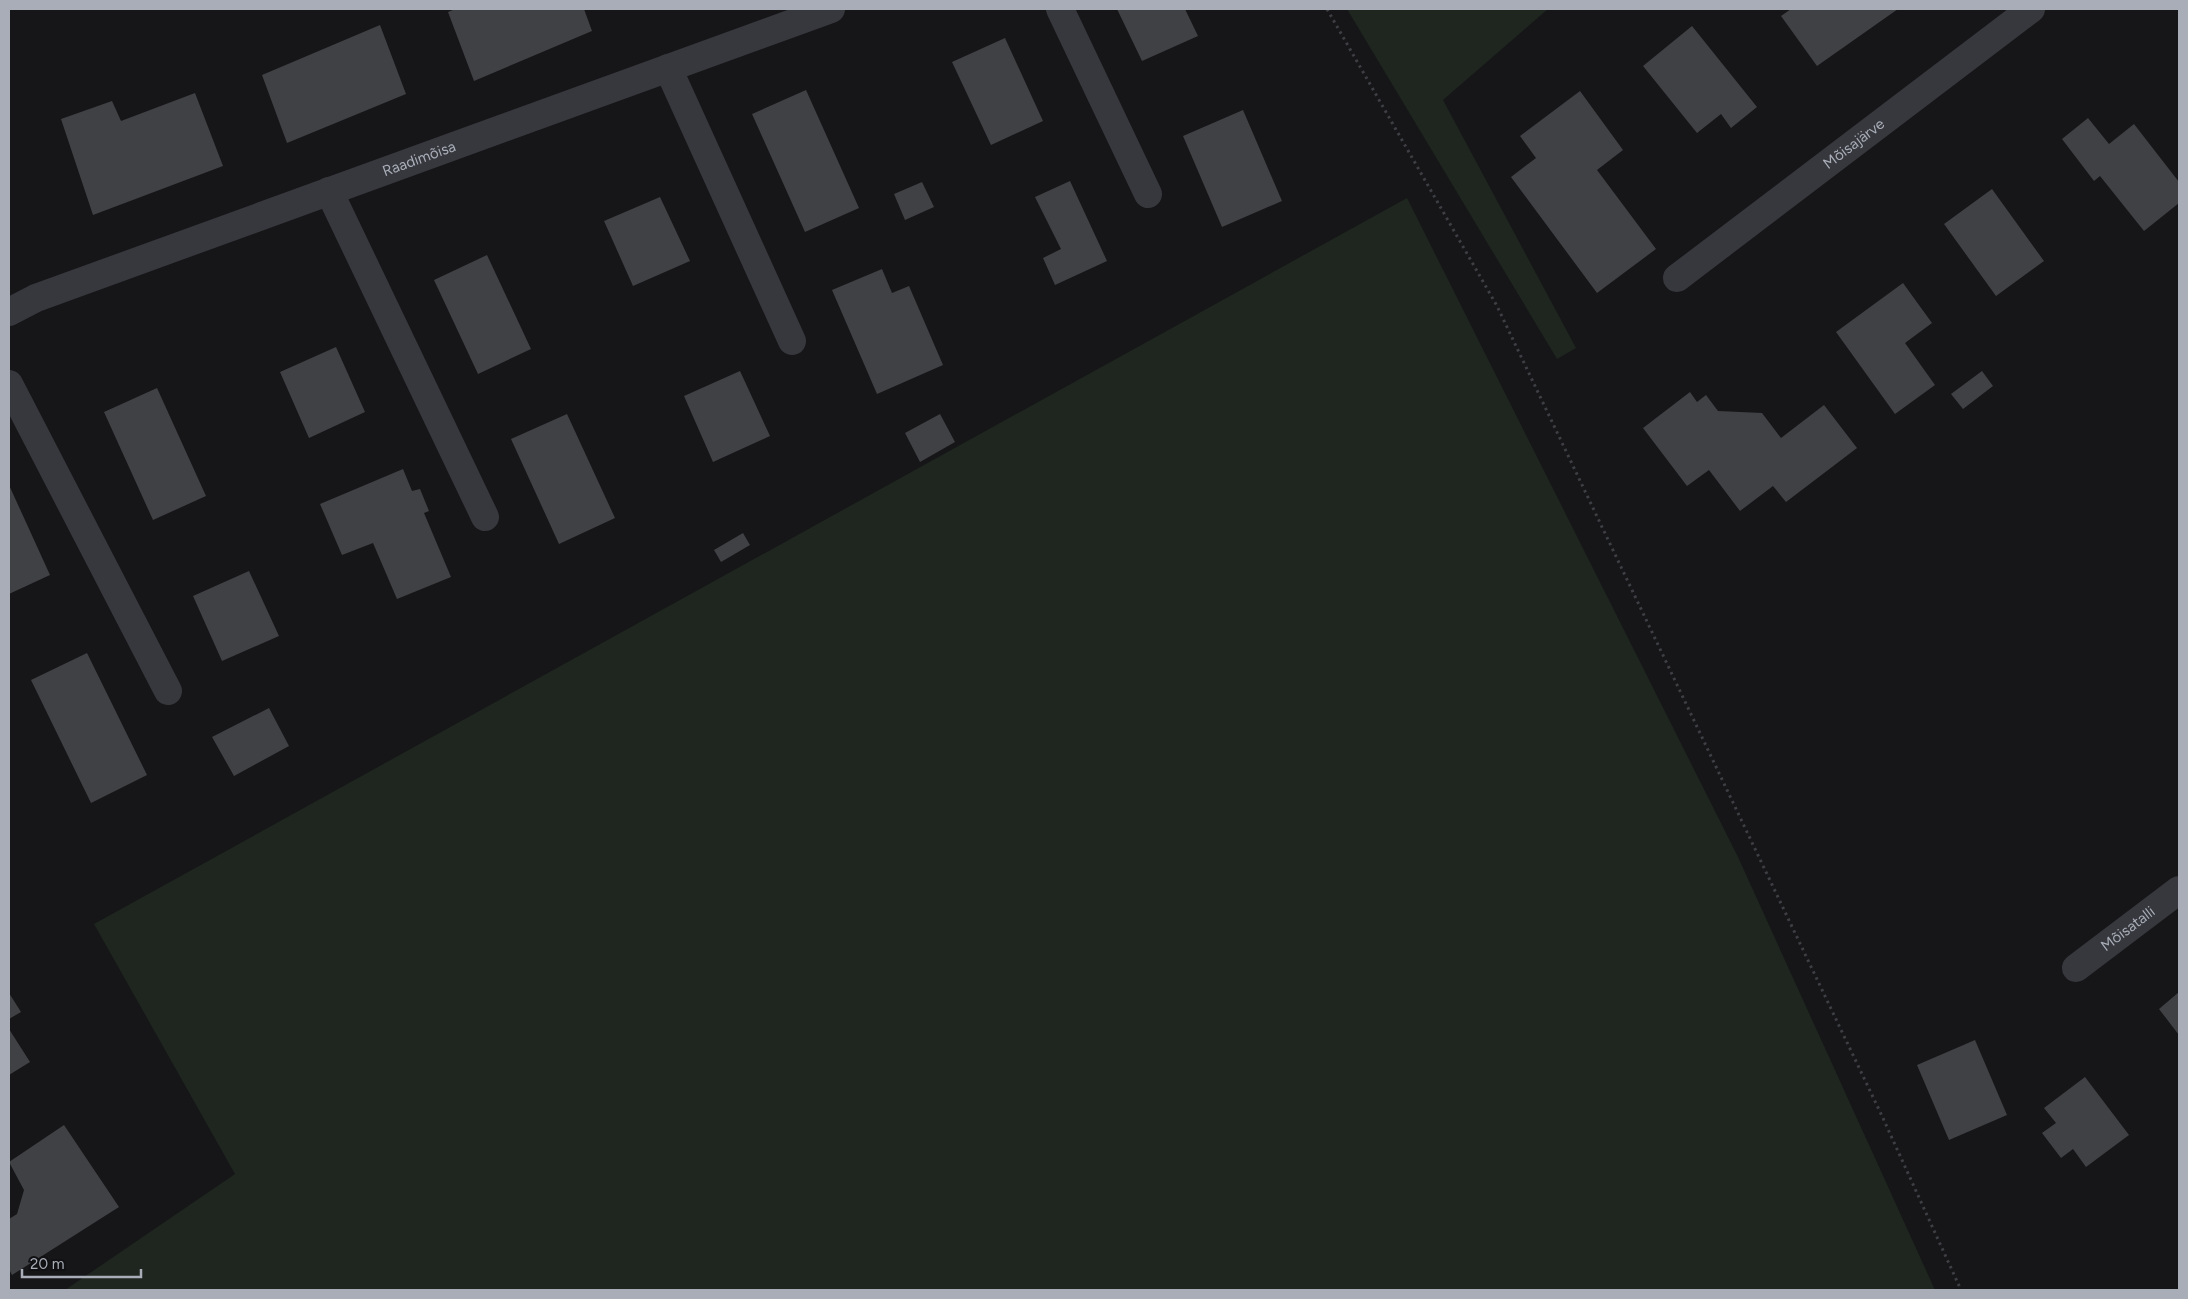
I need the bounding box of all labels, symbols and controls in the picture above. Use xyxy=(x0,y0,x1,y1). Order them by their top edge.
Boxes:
street label: Mõisajärve xyxy=(1820,115,1888,173)
street label: Raadimõisa xyxy=(380,137,458,180)
street label: Mõisatalli xyxy=(2097,903,2158,955)
scale bar xyxy=(22,1246,141,1278)
text: 20 m xyxy=(30,1255,64,1273)

